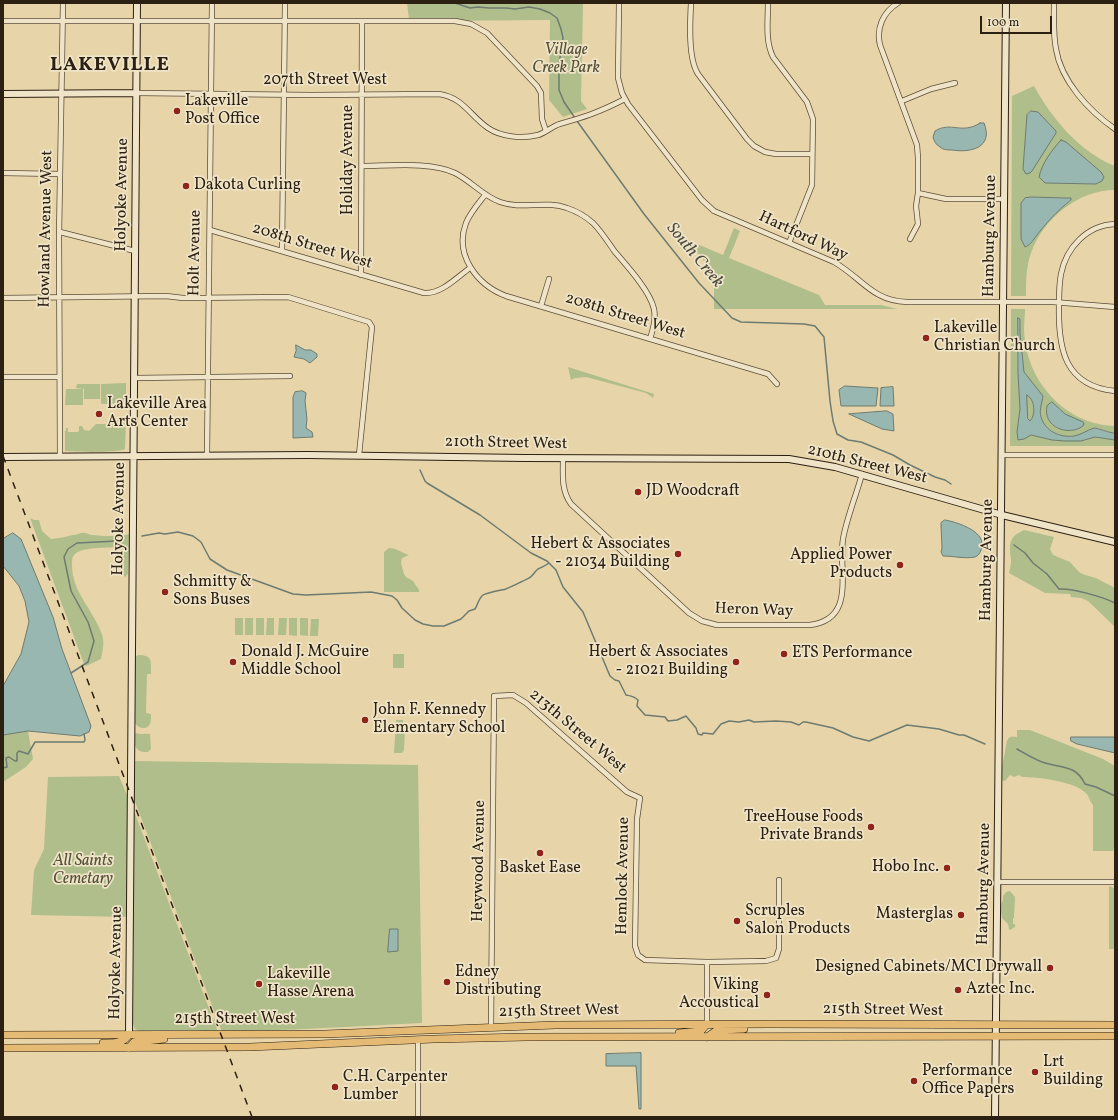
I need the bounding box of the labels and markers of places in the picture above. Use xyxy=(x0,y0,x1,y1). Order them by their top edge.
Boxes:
place label: Lakeville Post Office xyxy=(185,92,260,130)
marker: Lakeville Post Office xyxy=(172,106,182,116)
place label: Dakota Curling xyxy=(194,176,301,196)
marker: Dakota Curling xyxy=(181,181,191,191)
place label: Lakeville Christian Church xyxy=(934,319,1056,357)
marker: Lakeville Christian Church xyxy=(921,333,931,343)
place label: Lakeville Area Arts Center xyxy=(107,395,207,433)
marker: Lakeville Area Arts Center xyxy=(94,409,104,419)
place label: JD Woodcraft xyxy=(646,482,740,502)
marker: JD Woodcraft xyxy=(633,487,643,497)
place label: Hebert & Associates - 21034 Building xyxy=(530,535,670,573)
place label: Applied Power Products xyxy=(790,546,892,584)
marker: Hebert & Associates - 21034 Building xyxy=(673,549,683,559)
marker: Applied Power Products xyxy=(895,560,905,570)
place label: Schmitty & Sons Buses xyxy=(173,573,252,611)
marker: Schmitty & Sons Buses xyxy=(160,587,170,597)
place label: Donald J. McGuire Middle School xyxy=(241,643,369,681)
place label: Hebert & Associates - 21021 Building xyxy=(588,643,728,681)
place label: ETS Performance xyxy=(792,644,912,664)
marker: ETS Performance xyxy=(779,649,789,659)
marker: Donald J. McGuire Middle School xyxy=(228,657,238,667)
marker: Hebert & Associates - 21021 Building xyxy=(731,657,741,667)
place label: John F. Kennedy Elementary School xyxy=(373,701,505,739)
marker: John F. Kennedy Elementary School xyxy=(360,715,370,725)
place label: TreeHouse Foods Private Brands xyxy=(744,808,863,846)
marker: TreeHouse Foods Private Brands xyxy=(866,822,876,832)
marker: Basket Ease xyxy=(535,848,545,858)
place label: Hobo Inc. xyxy=(872,858,939,878)
place label: Basket Ease xyxy=(499,859,581,879)
marker: Hobo Inc. xyxy=(942,863,952,873)
place label: Scruples Salon Products xyxy=(745,902,850,940)
place label: Masterglas xyxy=(876,905,953,925)
marker: Masterglas xyxy=(956,910,966,920)
marker: Scruples Salon Products xyxy=(732,916,742,926)
place label: Designed Cabinets/MCI Drywall xyxy=(815,958,1042,978)
place label: Edney Distributing xyxy=(455,963,541,1001)
marker: Designed Cabinets/MCI Drywall xyxy=(1045,963,1055,973)
place label: Lakeville Hasse Arena xyxy=(267,965,355,1003)
place label: Viking Accoustical xyxy=(679,976,759,1014)
marker: Edney Distributing xyxy=(442,977,452,987)
marker: Lakeville Hasse Arena xyxy=(254,979,264,989)
place label: Aztec Inc. xyxy=(966,980,1035,1000)
marker: Aztec Inc. xyxy=(953,985,963,995)
marker: Viking Accoustical xyxy=(762,990,772,1000)
place label: Lrt Building xyxy=(1043,1053,1103,1091)
place label: Performance Office Papers xyxy=(922,1062,1014,1100)
marker: Lrt Building xyxy=(1030,1067,1040,1077)
place label: C.H. Carpenter Lumber xyxy=(343,1068,447,1106)
marker: Performance Office Papers xyxy=(909,1076,919,1086)
marker: C.H. Carpenter Lumber xyxy=(330,1082,340,1092)

